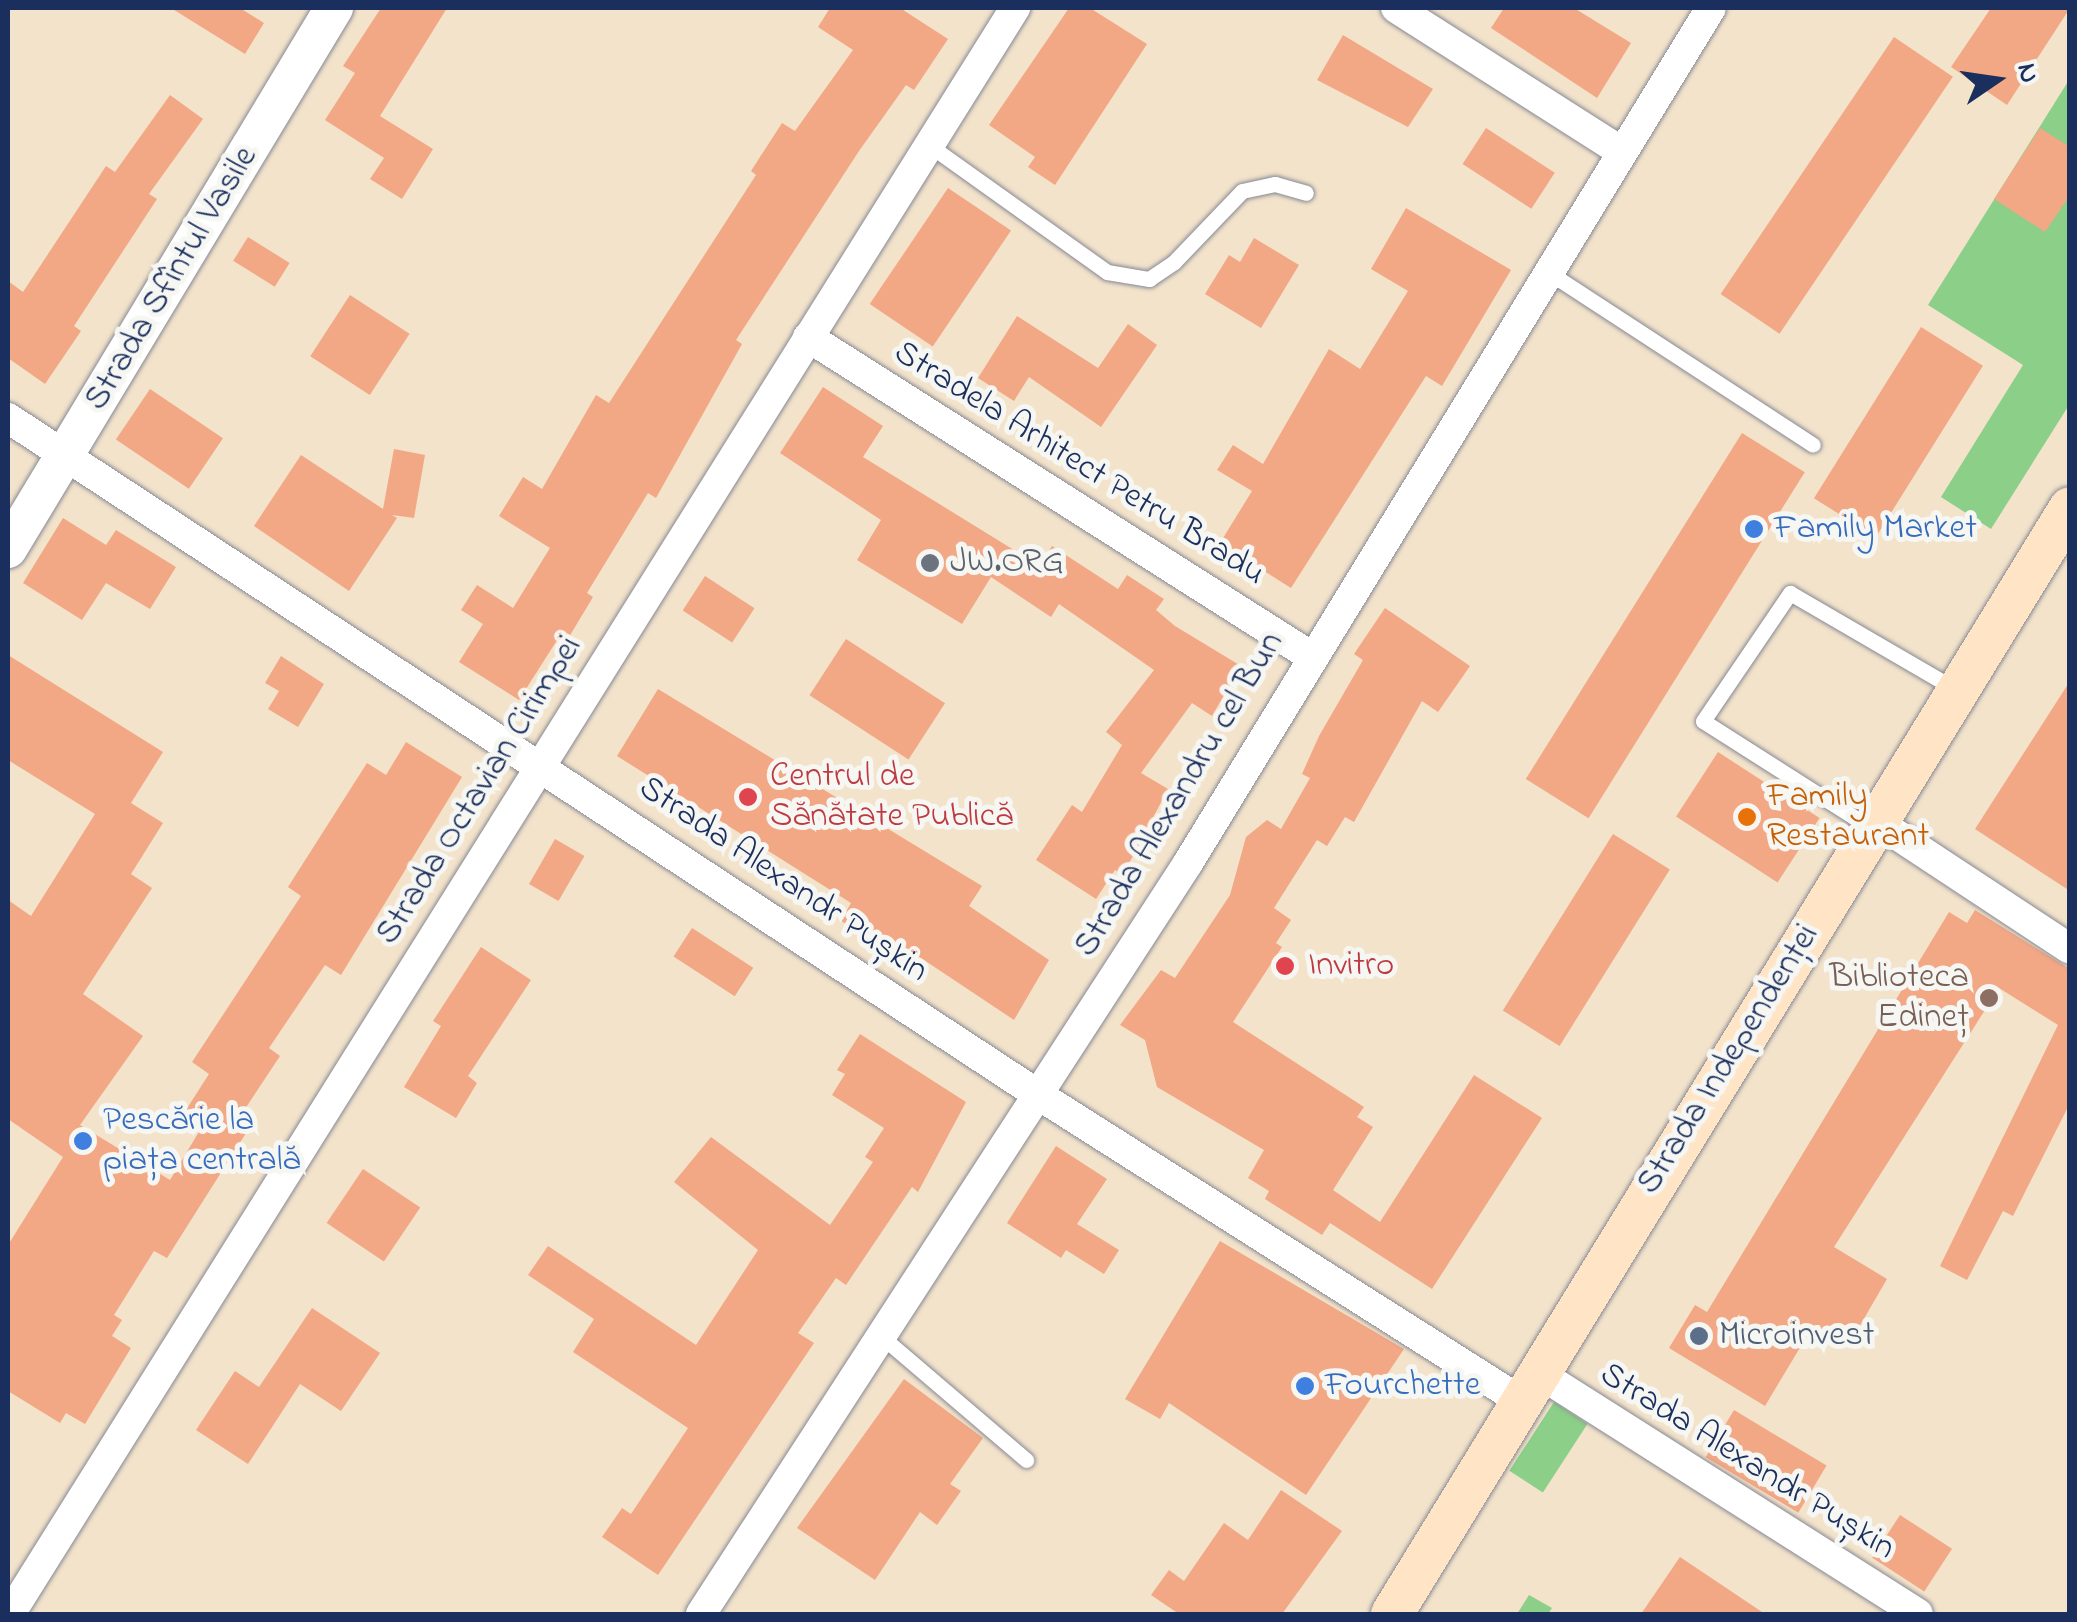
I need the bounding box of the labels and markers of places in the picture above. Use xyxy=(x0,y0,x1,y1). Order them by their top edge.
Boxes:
place label: Family Market xyxy=(1774,508,1977,550)
marker: Family Market xyxy=(1743,518,1765,540)
place label: JW.ORG xyxy=(950,542,1064,584)
marker: JW.ORG xyxy=(919,552,941,574)
place label: Centrul de Sănătate Publică xyxy=(770,756,1013,838)
place label: Family Restaurant xyxy=(1767,776,1929,858)
marker: Centrul de Sănătate Publică xyxy=(735,784,761,810)
marker: Family Restaurant xyxy=(1736,806,1758,828)
place label: Invitro xyxy=(1308,945,1394,987)
marker: Invitro xyxy=(1272,953,1298,979)
place label: Biblioteca Edineț xyxy=(1829,957,1969,1039)
marker: Biblioteca Edineț xyxy=(1978,987,2000,1009)
place label: Pescărie la piața centrală xyxy=(103,1100,300,1182)
marker: Pescărie la piața centrală xyxy=(72,1130,94,1152)
place label: Microinvest xyxy=(1719,1315,1875,1357)
marker: Microinvest xyxy=(1688,1325,1710,1347)
place label: Fourchette xyxy=(1325,1365,1481,1407)
marker: Fourchette xyxy=(1294,1375,1316,1397)

